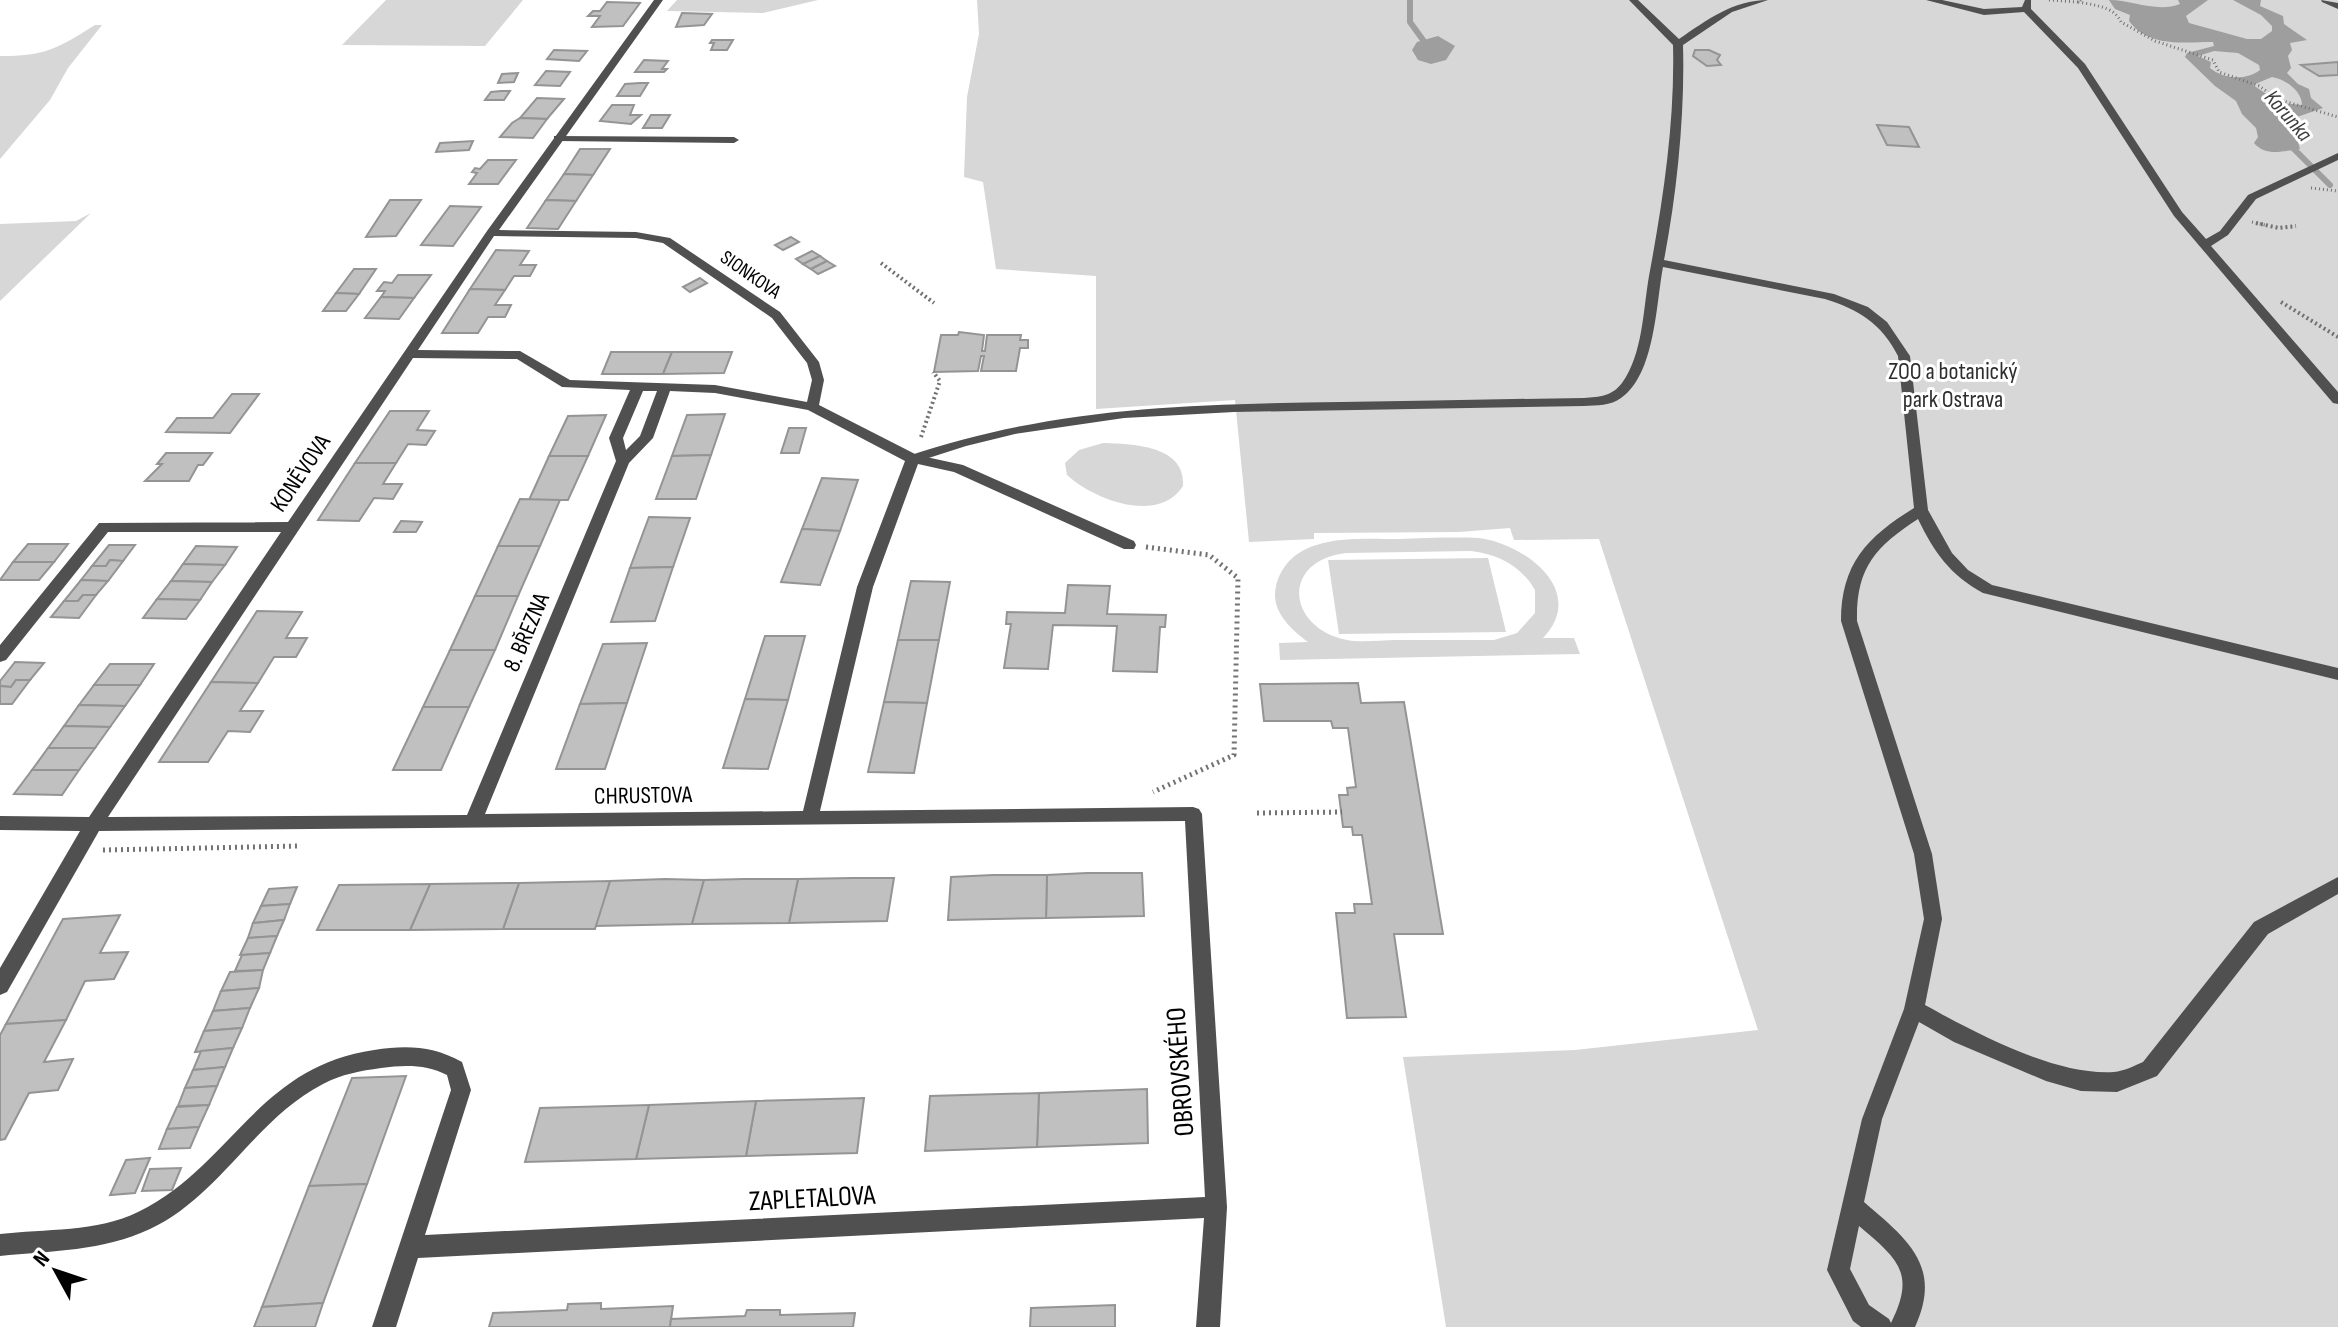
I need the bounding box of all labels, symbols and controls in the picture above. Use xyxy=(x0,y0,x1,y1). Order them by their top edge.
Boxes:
water label: Korunka xyxy=(2258,85,2318,147)
street label: SIONKOVA xyxy=(716,245,786,304)
park label: ZOO a botanický park Ostrava xyxy=(1888,357,2018,414)
street label: KONĚVOVA xyxy=(264,428,337,518)
street label: 8. BŘEZNA xyxy=(497,588,556,676)
street label: CHRUSTOVA xyxy=(594,780,693,811)
street label: OBROVSKÉHO xyxy=(1160,1006,1201,1138)
street label: ZAPLETALOVA xyxy=(748,1179,877,1218)
north arrow xyxy=(16,1231,96,1311)
text: N xyxy=(28,1246,56,1272)

